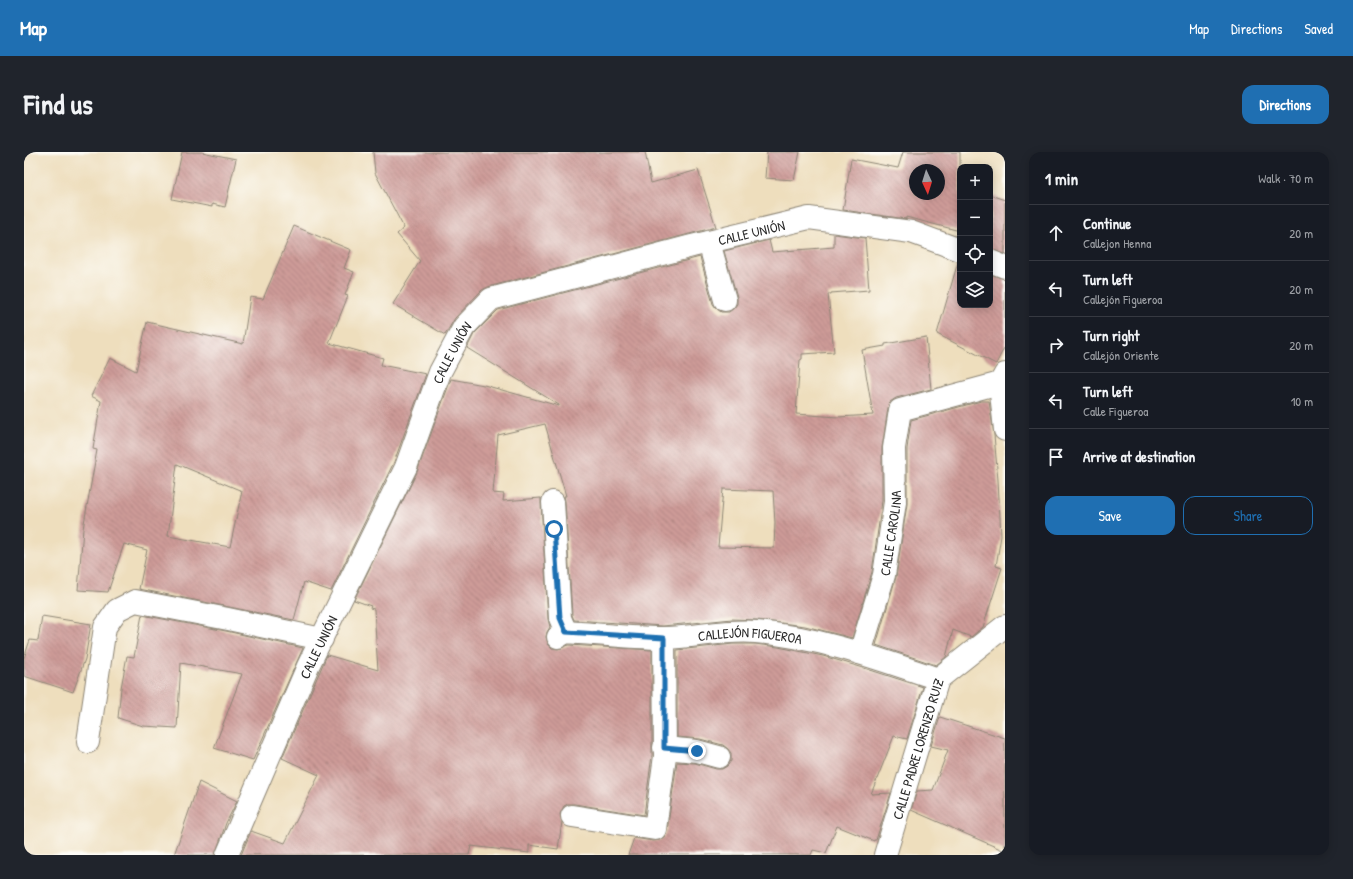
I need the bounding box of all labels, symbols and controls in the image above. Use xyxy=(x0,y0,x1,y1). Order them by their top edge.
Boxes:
text: Map xyxy=(20,15,47,41)
text: Map xyxy=(1189,19,1209,38)
text: Directions xyxy=(1231,19,1282,38)
text: Saved xyxy=(1304,19,1333,38)
text: Find us xyxy=(24,85,93,123)
button: Directions xyxy=(1242,85,1329,124)
north arrow xyxy=(909,164,945,200)
map controls xyxy=(957,164,993,308)
button: + xyxy=(957,164,993,200)
text: 1 min xyxy=(1045,167,1078,190)
text: Walk · 70 m xyxy=(1258,169,1313,187)
button: − xyxy=(957,200,993,236)
text: Continue xyxy=(1083,213,1131,234)
street label: CALLE UNIÓN xyxy=(716,215,787,249)
icon: ahead xyxy=(1045,222,1067,244)
text: 20 m xyxy=(1289,224,1313,242)
text: Callejon Henna xyxy=(1083,234,1151,252)
button: locate xyxy=(957,236,993,272)
text: Turn left xyxy=(1083,269,1133,290)
button: layers xyxy=(957,272,993,308)
icon: left xyxy=(1045,278,1067,300)
text: 20 m xyxy=(1289,280,1313,298)
text: Callejón Figueroa xyxy=(1083,290,1162,308)
street label: CALLE UNIÓN xyxy=(427,316,475,386)
text: Turn right xyxy=(1083,325,1139,346)
icon: right xyxy=(1045,334,1067,356)
text: 20 m xyxy=(1289,336,1313,354)
text: Callejón Oriente xyxy=(1083,346,1159,364)
text: Turn left xyxy=(1083,381,1133,402)
icon: left xyxy=(1045,390,1067,412)
text: 10 m xyxy=(1291,392,1313,410)
text: Calle Figueroa xyxy=(1083,402,1148,420)
icon: arrive xyxy=(1045,446,1067,468)
text: Arrive at destination xyxy=(1083,446,1195,467)
street label: CALLE CAROLINA xyxy=(875,490,905,577)
button: Save xyxy=(1045,496,1175,535)
button: Share xyxy=(1183,496,1313,535)
route start xyxy=(545,520,563,538)
street label: CALLE UNIÓN xyxy=(294,612,341,681)
street label: CALLEJÓN FIGUEROA xyxy=(697,622,804,648)
street label: CALLE PADRE LORENZO RUIZ xyxy=(887,676,947,821)
route end xyxy=(688,742,706,760)

